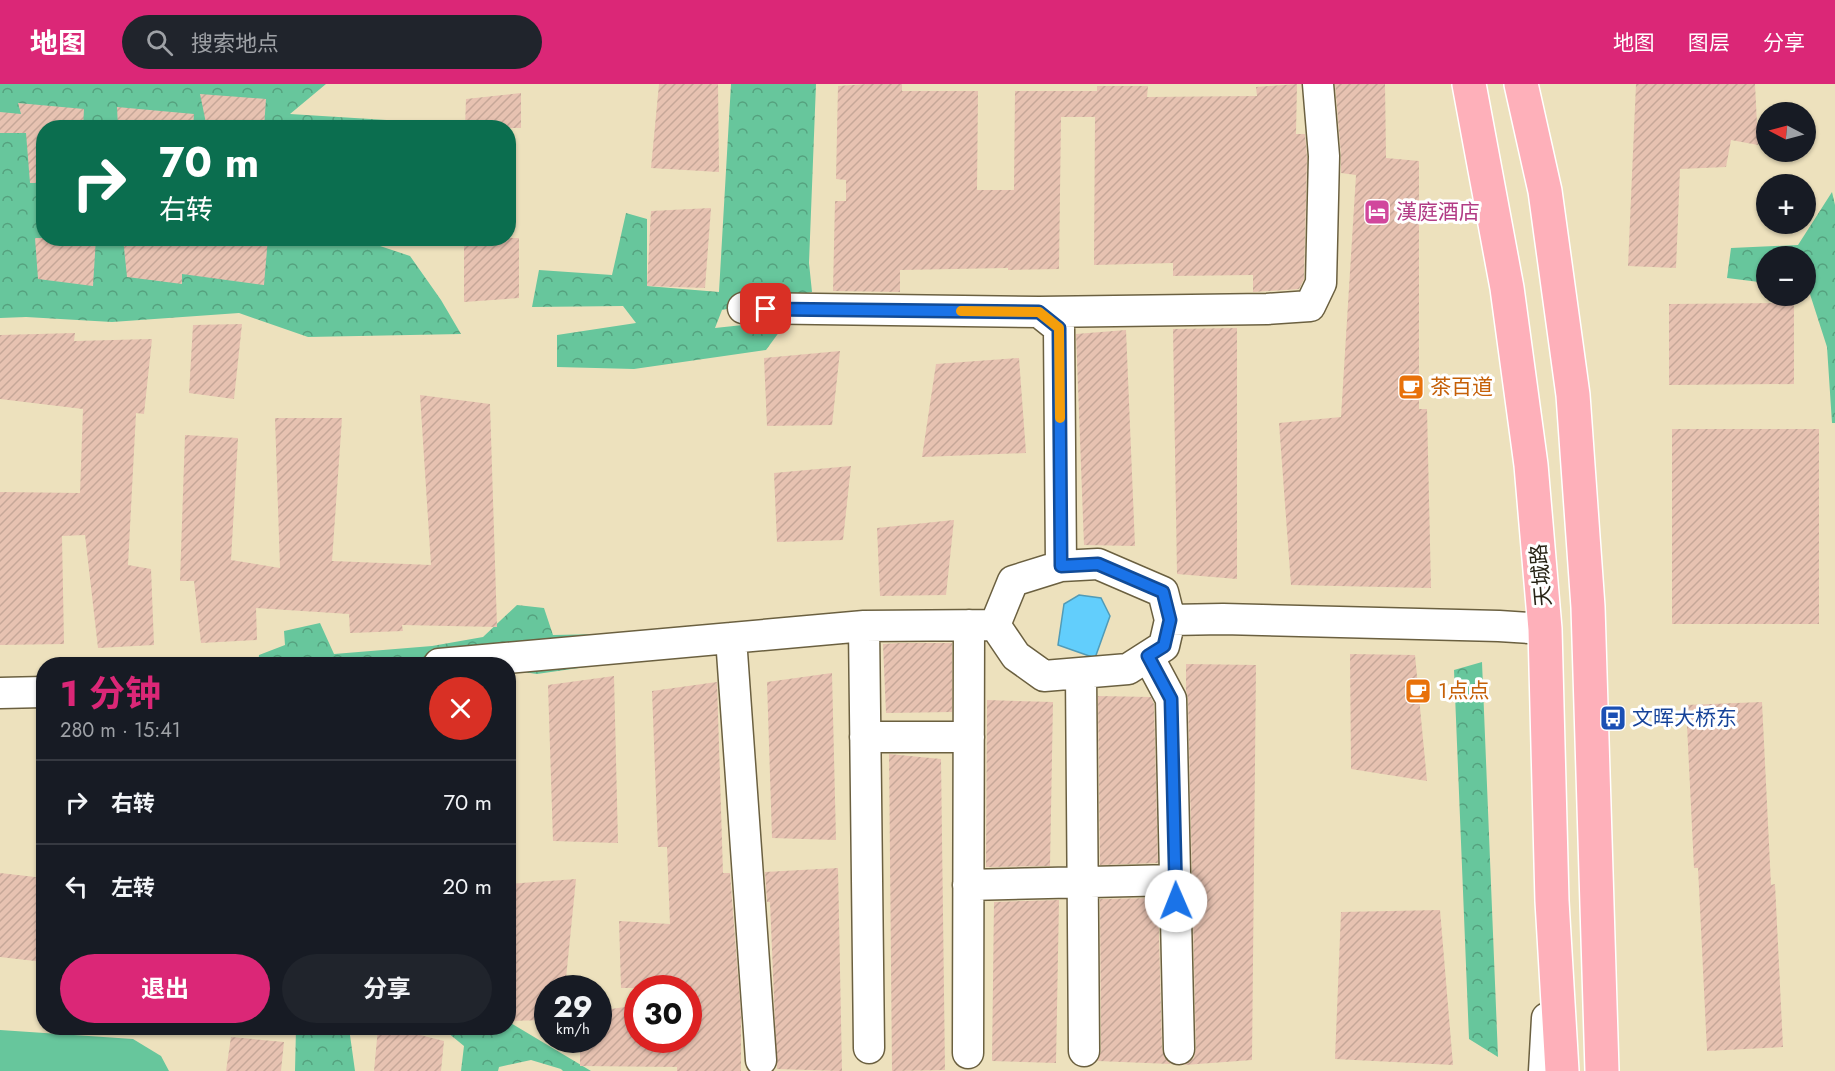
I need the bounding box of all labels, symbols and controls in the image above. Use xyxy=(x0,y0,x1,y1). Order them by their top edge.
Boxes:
search box xyxy=(122,15,542,69)
text: 地图 xyxy=(30,23,86,64)
icon: search xyxy=(143,26,176,59)
text: 搜索地点 xyxy=(191,27,279,59)
text: 地图 xyxy=(1613,28,1655,58)
text: 图层 xyxy=(1688,28,1730,58)
text: 分享 xyxy=(1763,28,1805,58)
north arrow xyxy=(1756,102,1816,162)
map controls xyxy=(1756,102,1816,306)
text: 70 m xyxy=(159,132,259,193)
icon: right xyxy=(60,144,138,222)
button: + xyxy=(1756,174,1816,234)
text: 右转 xyxy=(159,190,213,229)
hotel icon: 漢庭酒店 xyxy=(1362,197,1392,227)
place label: 漢庭酒店 xyxy=(1396,197,1480,227)
button: − xyxy=(1756,246,1816,306)
pin xyxy=(740,283,791,334)
icon: arrive xyxy=(749,292,782,325)
cafe icon: 茶百道 xyxy=(1396,372,1426,402)
place label: 茶百道 xyxy=(1430,372,1493,402)
street label: 天城路 xyxy=(1523,542,1559,608)
text: 1 分钟 xyxy=(60,667,161,719)
cafe icon: 1点点 xyxy=(1403,676,1433,706)
place label: 1点点 xyxy=(1438,676,1489,706)
button: close xyxy=(429,677,492,740)
bus stop icon: 文晖大桥东 xyxy=(1598,703,1628,733)
place label: 文晖大桥东 xyxy=(1632,703,1737,733)
text: 280 m · 15:41 xyxy=(60,716,181,745)
icon: right xyxy=(60,786,93,819)
text: 70 m xyxy=(443,786,492,818)
text: 右转 xyxy=(111,787,155,819)
position arrow xyxy=(1144,869,1208,933)
icon: left xyxy=(60,870,93,903)
text: 20 m xyxy=(443,870,492,902)
text: 左转 xyxy=(111,871,155,903)
button: 退出 xyxy=(60,954,270,1023)
button: 分享 xyxy=(282,954,492,1023)
speed limit sign: 30 xyxy=(624,975,702,1053)
text: 29 xyxy=(553,985,593,1028)
text: km/h xyxy=(556,1018,590,1040)

